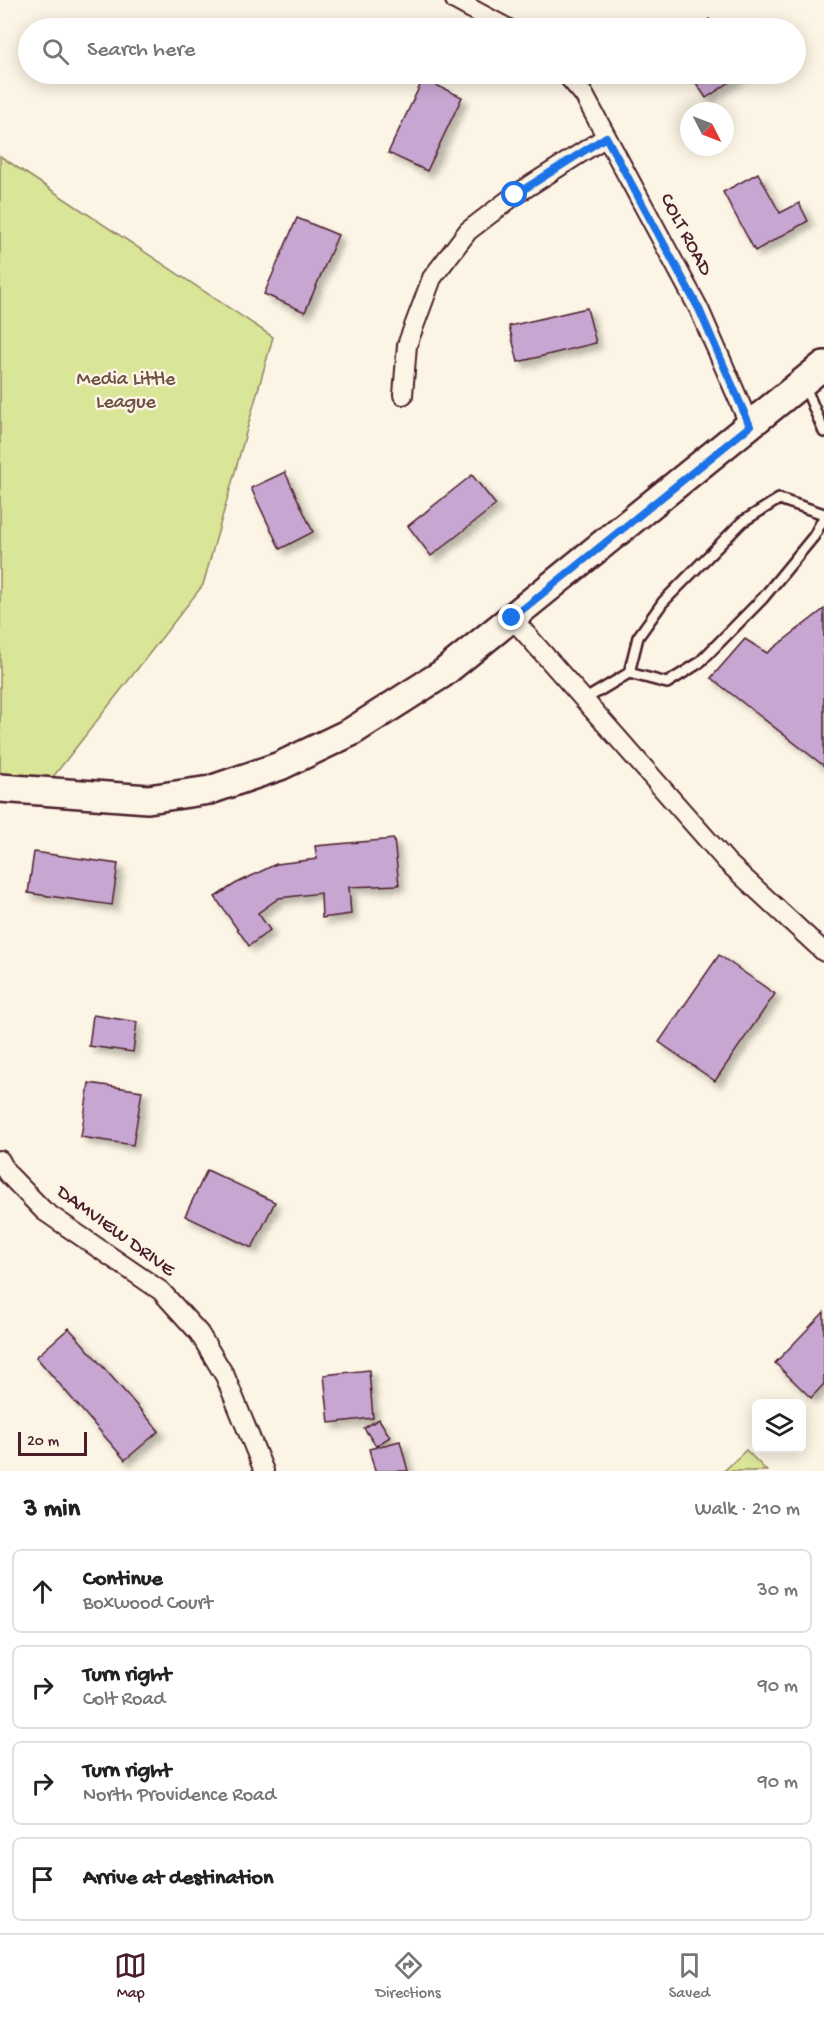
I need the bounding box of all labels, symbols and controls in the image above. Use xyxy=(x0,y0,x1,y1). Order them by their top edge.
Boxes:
search box xyxy=(18,18,806,84)
icon: search xyxy=(39,35,72,68)
text: Search here xyxy=(87,38,195,64)
north arrow xyxy=(680,102,734,156)
route start xyxy=(501,181,527,207)
street label: COLT ROAD xyxy=(654,190,717,281)
park label: Media Little League xyxy=(77,369,176,415)
route end xyxy=(498,604,524,630)
street label: DAMVIEW DRIVE xyxy=(50,1180,180,1284)
map controls xyxy=(752,1399,806,1453)
button: layers xyxy=(752,1399,806,1453)
scale bar xyxy=(18,1429,87,1456)
text: 20 m xyxy=(27,1433,59,1452)
text: 3 min xyxy=(24,1495,80,1526)
text: Walk · 210 m xyxy=(695,1499,800,1522)
text: Continue xyxy=(83,1567,163,1593)
icon: ahead xyxy=(26,1575,59,1608)
text: 30 m xyxy=(757,1580,798,1603)
text: Boxwood Court xyxy=(83,1593,213,1616)
text: Turn right xyxy=(83,1663,171,1689)
icon: right xyxy=(26,1671,59,1704)
text: 90 m xyxy=(758,1676,798,1699)
text: Colt Road xyxy=(83,1689,165,1712)
text: Turn right xyxy=(83,1759,171,1785)
icon: right xyxy=(26,1767,59,1800)
text: 90 m xyxy=(758,1772,798,1795)
text: North Providence Road xyxy=(83,1785,276,1808)
icon: arrive xyxy=(26,1863,59,1896)
text: Arrive at destination xyxy=(83,1866,273,1892)
tab: Map xyxy=(114,1949,147,2004)
tab: Directions xyxy=(375,1949,441,2004)
tab: Saved xyxy=(669,1949,710,2004)

